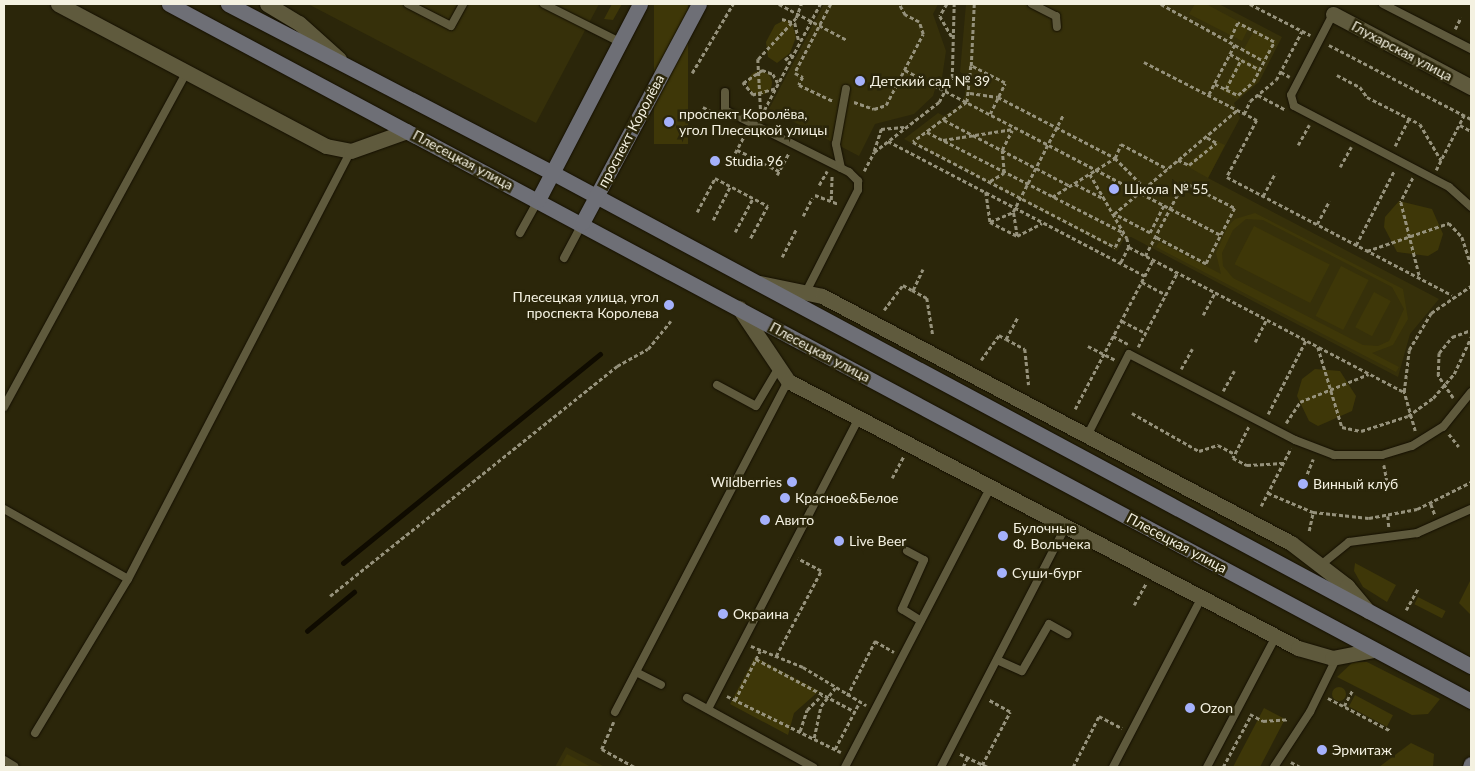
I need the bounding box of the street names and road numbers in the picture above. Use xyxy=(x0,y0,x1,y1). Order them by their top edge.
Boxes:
street label: Глухарская улица xyxy=(1349,17,1455,85)
street label: проспект Королёва xyxy=(594,72,668,190)
street label: Плесецкая улица xyxy=(410,127,516,193)
street label: Плесецкая улица xyxy=(767,319,873,385)
street label: Плесецкая улица xyxy=(1124,510,1230,576)

